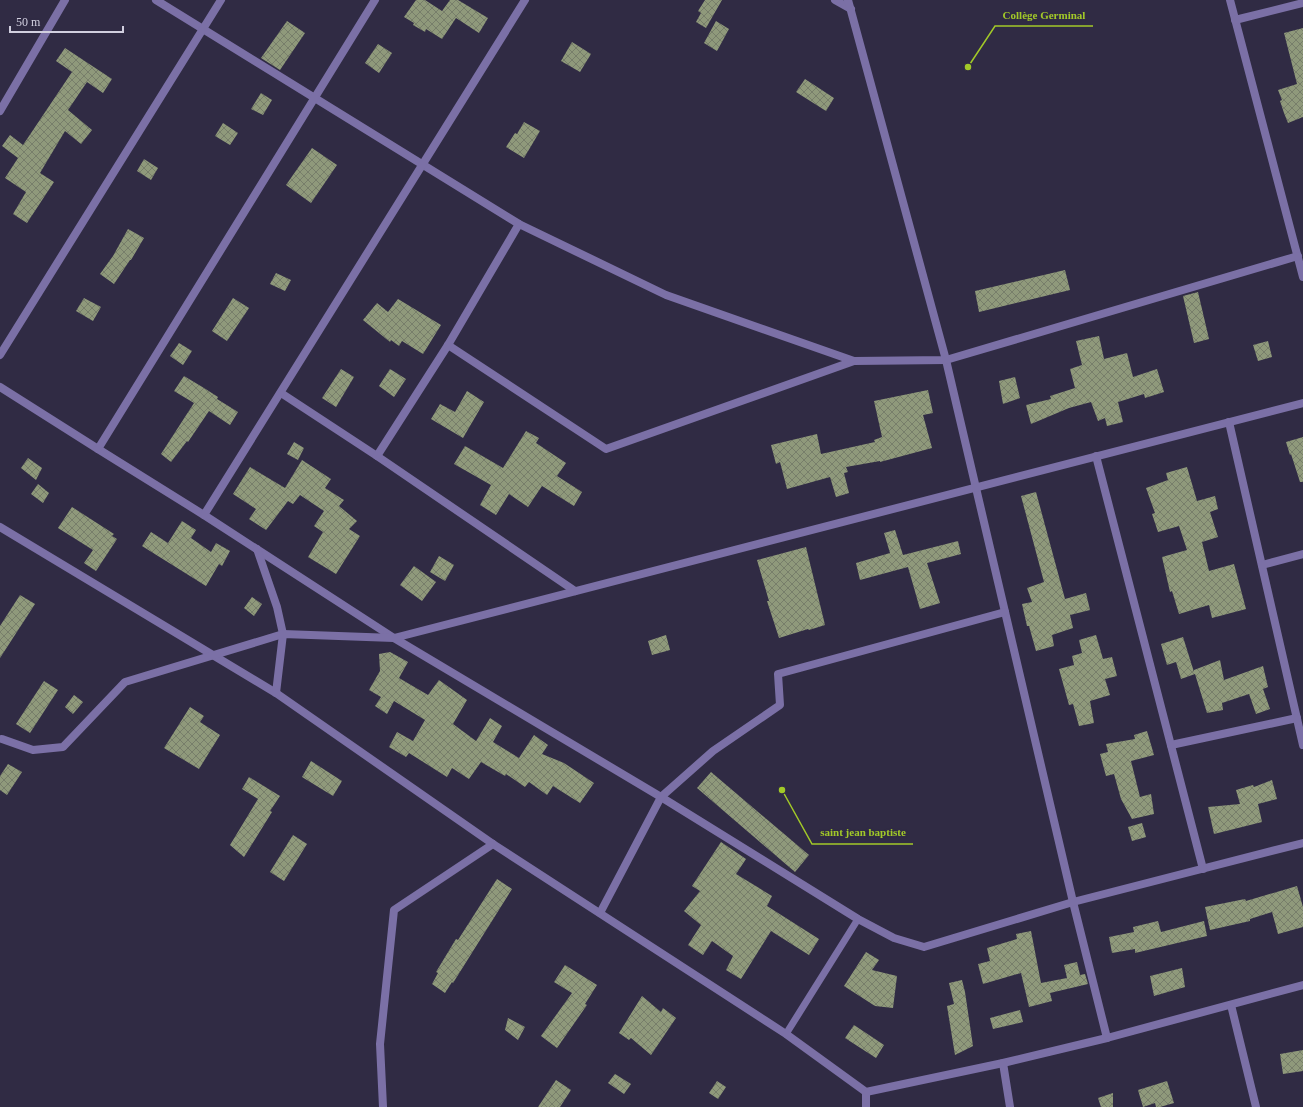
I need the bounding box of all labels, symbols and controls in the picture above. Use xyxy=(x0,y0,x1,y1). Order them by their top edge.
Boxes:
callout: Collège Germinal xyxy=(995,3,1093,26)
scale bar xyxy=(10,8,123,34)
text: Collège Germinal xyxy=(1003,9,1085,21)
text: 50 m xyxy=(16,15,41,29)
callout: saint jean baptiste xyxy=(812,821,913,844)
text: saint jean baptiste xyxy=(820,826,906,838)

